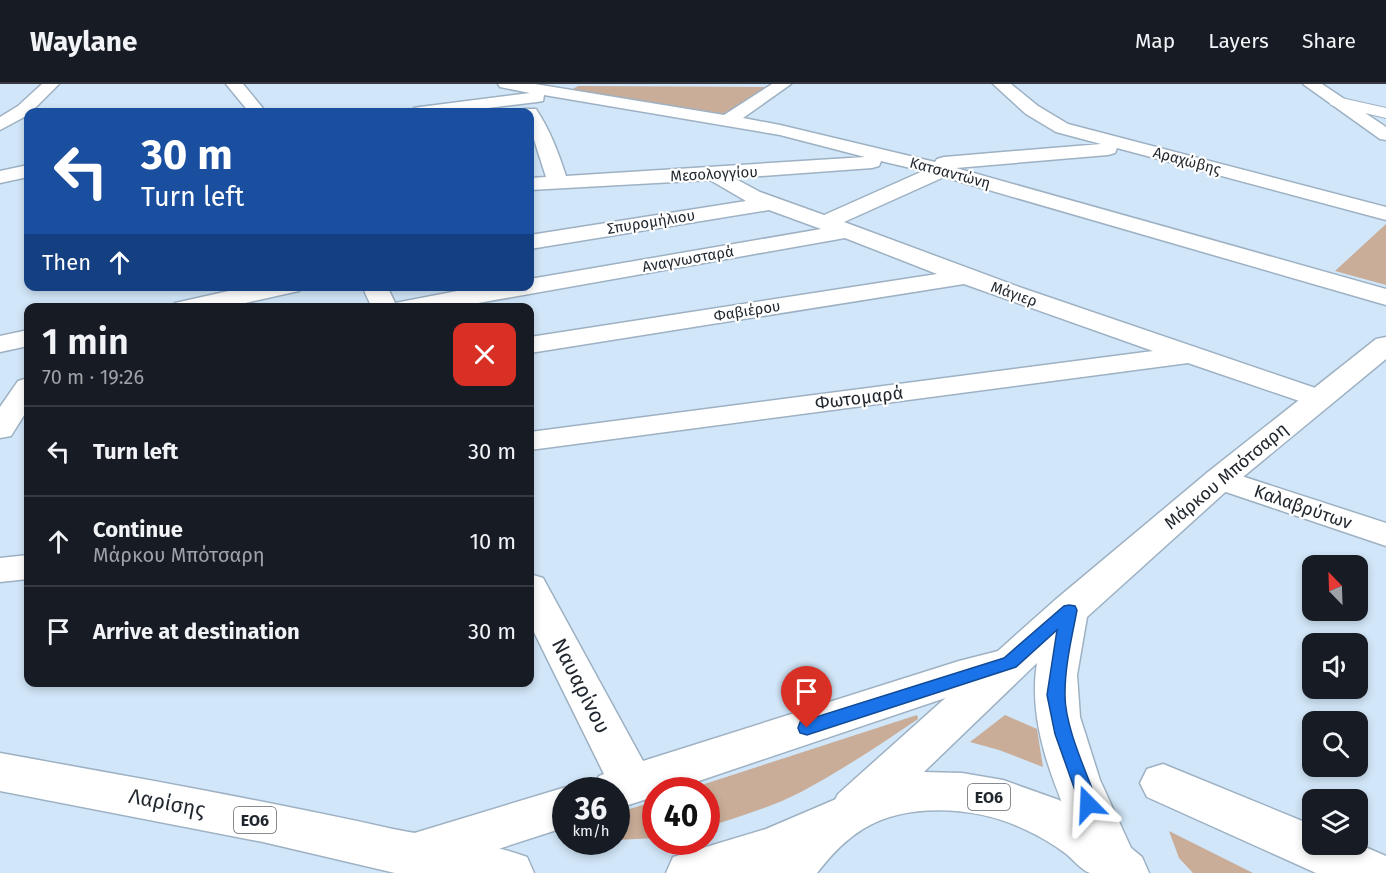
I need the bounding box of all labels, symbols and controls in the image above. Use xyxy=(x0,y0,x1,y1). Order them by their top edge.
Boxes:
text: Waylane xyxy=(30,25,137,58)
text: Map xyxy=(1135,28,1175,54)
text: Layers xyxy=(1208,28,1269,54)
text: Share xyxy=(1302,28,1356,54)
text: 30 m xyxy=(141,130,233,180)
icon: left xyxy=(42,132,120,210)
street label: Αραχώβης xyxy=(1151,143,1223,179)
street label: Κατσαντώνη xyxy=(908,154,992,192)
street label: Μεσολογγίου xyxy=(670,163,758,185)
text: Turn left xyxy=(141,181,244,213)
street label: Σπυρομήλιου xyxy=(606,206,696,238)
street label: Αναγνωσταρά xyxy=(641,242,735,276)
icon: ahead xyxy=(103,246,136,279)
text: Then xyxy=(42,249,91,276)
street label: Μάγιερ xyxy=(988,278,1040,310)
street label: Φαβιέρου xyxy=(712,297,782,325)
text: 1 min xyxy=(42,320,129,364)
button: close xyxy=(453,323,516,386)
text: 70 m · 19:26 xyxy=(42,365,144,389)
street label: Φωτομαρά xyxy=(814,382,904,414)
street label: Μάρκου Μπότσαρη xyxy=(1160,418,1292,534)
icon: left xyxy=(42,435,75,468)
text: Turn left xyxy=(93,438,178,465)
text: 30 m xyxy=(468,438,516,465)
street label: Καλαβρύτων xyxy=(1251,480,1355,534)
text: Continue xyxy=(93,516,183,543)
icon: ahead xyxy=(42,525,75,558)
text: 10 m xyxy=(470,528,516,555)
text: Μάρκου Μπότσαρη xyxy=(93,543,265,567)
north arrow xyxy=(1302,555,1368,621)
map controls xyxy=(1302,555,1368,855)
icon: arrive xyxy=(42,615,75,648)
text: Arrive at destination xyxy=(93,618,300,645)
text: 30 m xyxy=(468,618,516,645)
button: sound xyxy=(1302,633,1368,699)
street label: Ναυαρίνου xyxy=(546,634,616,738)
pin xyxy=(781,666,832,728)
icon: arrive xyxy=(790,675,823,708)
button: search xyxy=(1302,711,1368,777)
position arrow xyxy=(1056,772,1120,836)
speed limit sign: 40 xyxy=(642,777,720,855)
street label: Λαρίσης xyxy=(127,783,208,823)
road number: ΕΟ6 xyxy=(968,784,1010,810)
button: layers xyxy=(1302,789,1368,855)
text: 36 xyxy=(575,791,607,827)
road number: ΕΟ6 xyxy=(234,807,276,833)
text: km/h xyxy=(572,822,610,840)

